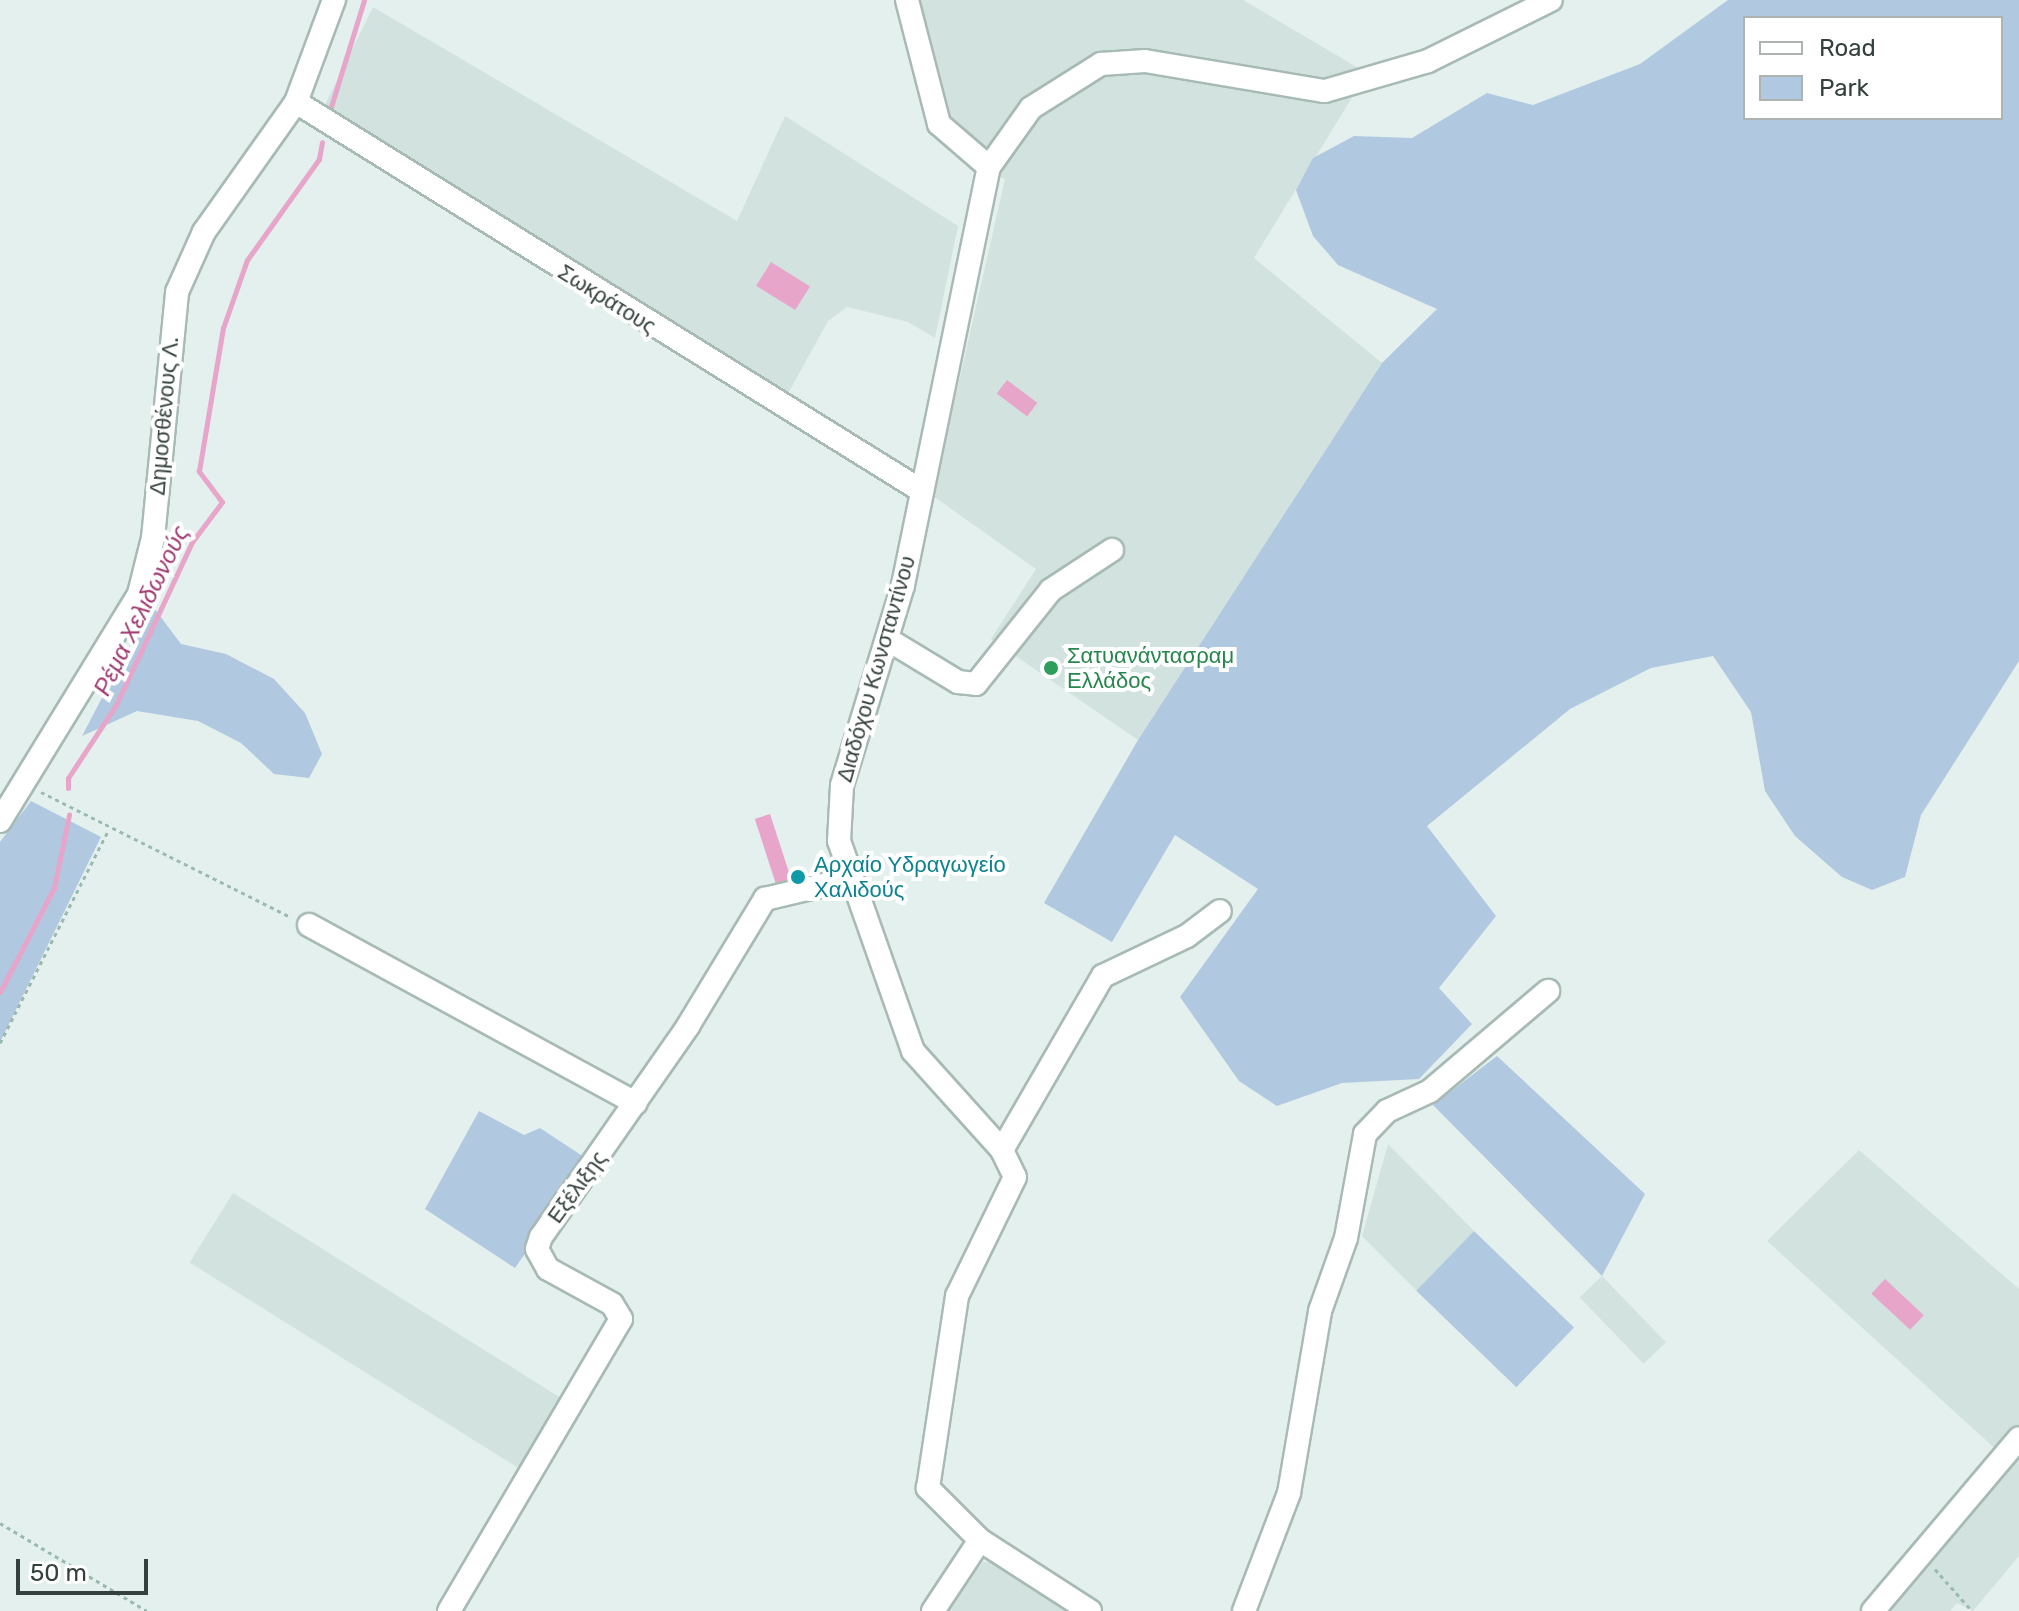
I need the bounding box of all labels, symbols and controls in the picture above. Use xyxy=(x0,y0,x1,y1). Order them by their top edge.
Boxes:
legend xyxy=(1743,16,2003,120)
text: Road xyxy=(1819,34,1876,62)
text: Park xyxy=(1819,74,1869,102)
street label: Σωκράτους xyxy=(553,259,661,339)
street label: Δημοσθένους Λ. xyxy=(144,336,184,496)
water label: Ρέμα Χελιδωνούς xyxy=(88,521,196,701)
street label: Διαδόχου Κωνσταντίνου xyxy=(831,553,921,785)
place label: Σατυανάντασραμ Ελλάδος xyxy=(1067,642,1234,694)
marker: Σατυανάντασραμ Ελλάδος xyxy=(1042,659,1060,677)
place label: Αρχαίο Υδραγωγείο Χαλιδούς xyxy=(814,851,1006,902)
marker: Αρχαίο Υδραγωγείο Χαλιδούς xyxy=(789,868,807,886)
street label: Εξέλιξης xyxy=(542,1146,612,1228)
scale bar xyxy=(20,1543,152,1593)
text: 50 m xyxy=(30,1559,87,1587)

